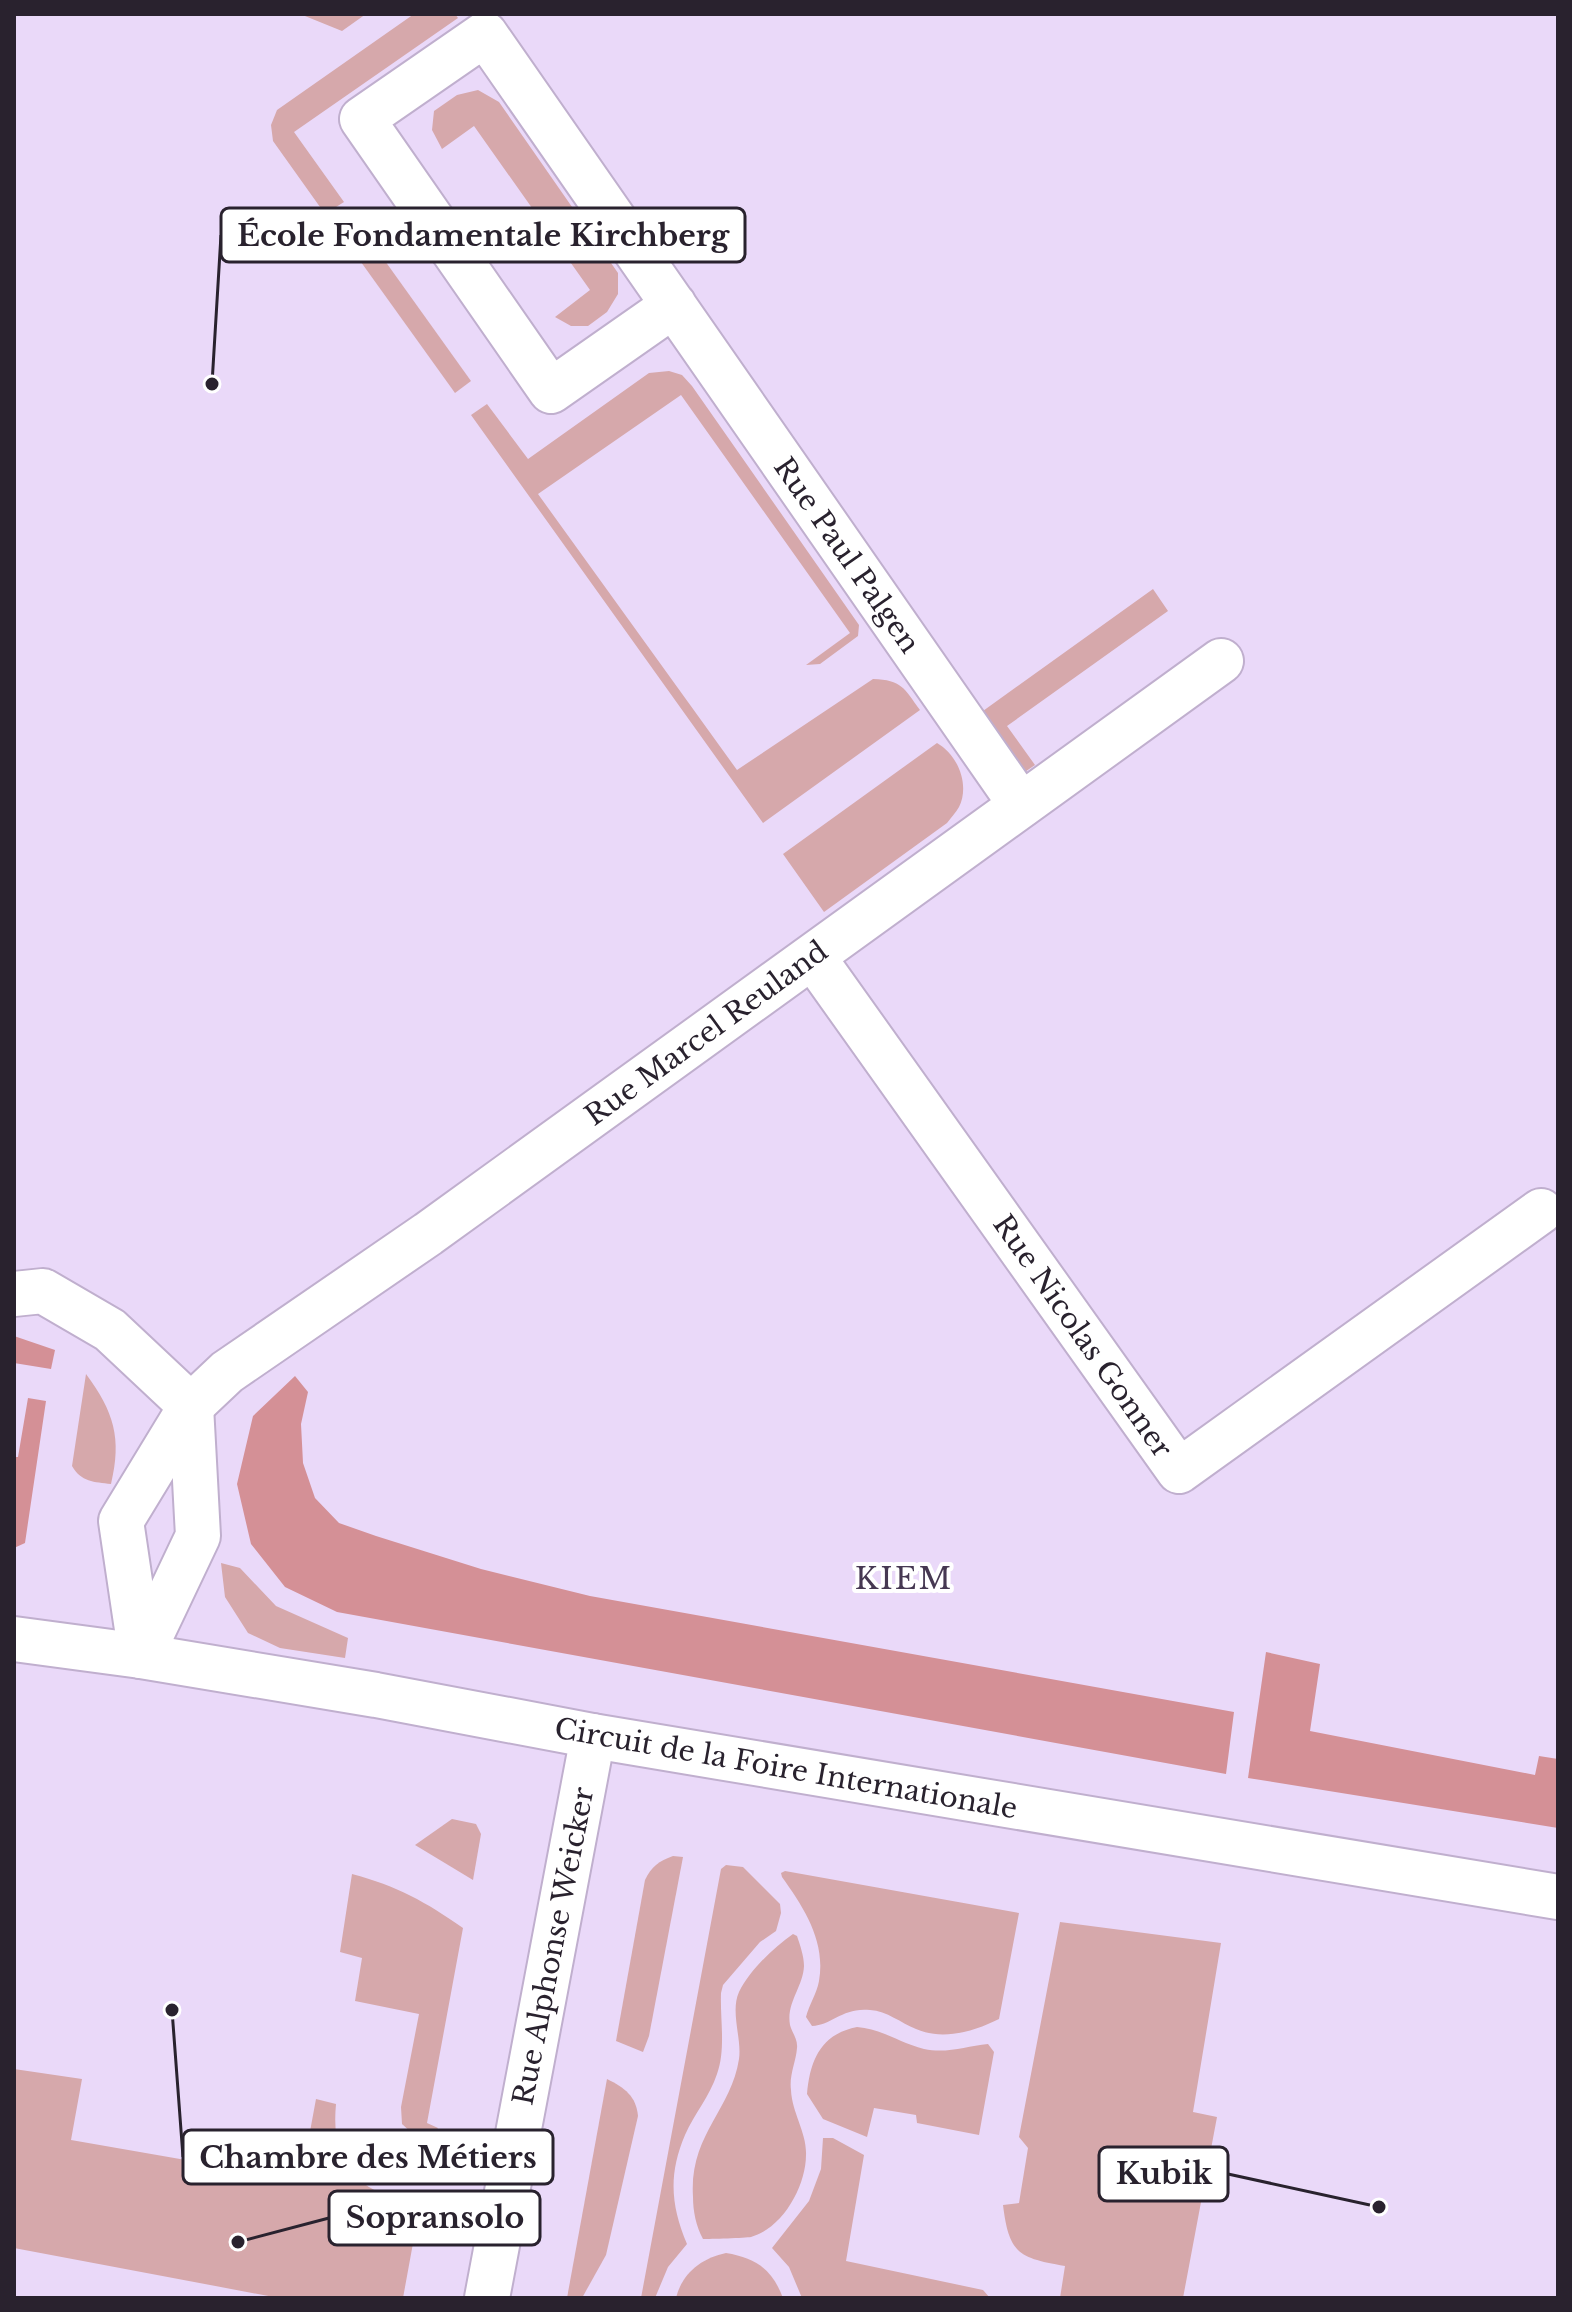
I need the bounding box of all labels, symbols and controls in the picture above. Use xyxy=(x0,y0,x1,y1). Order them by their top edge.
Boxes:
callout: École Fondamentale Kirchberg xyxy=(221,208,745,262)
text: École Fondamentale Kirchberg xyxy=(237,217,730,254)
street label: Rue Paul Palgen xyxy=(766,451,927,660)
street label: Rue Marcel Reuland xyxy=(578,933,835,1133)
street label: Rue Nicolas Gonner xyxy=(985,1208,1180,1465)
district label: KIEM xyxy=(855,1560,953,1597)
street label: Circuit de la Foire Internationale xyxy=(552,1711,1020,1826)
street label: Rue Alphonse Weicker xyxy=(505,1784,602,2108)
callout: Chambre des Métiers xyxy=(183,2130,553,2184)
text: Chambre des Métiers xyxy=(199,2139,537,2176)
callout: Kubik xyxy=(1099,2147,1228,2201)
text: Kubik xyxy=(1116,2155,1213,2192)
callout: Sopransolo xyxy=(329,2191,540,2245)
text: Sopransolo xyxy=(346,2199,524,2236)

